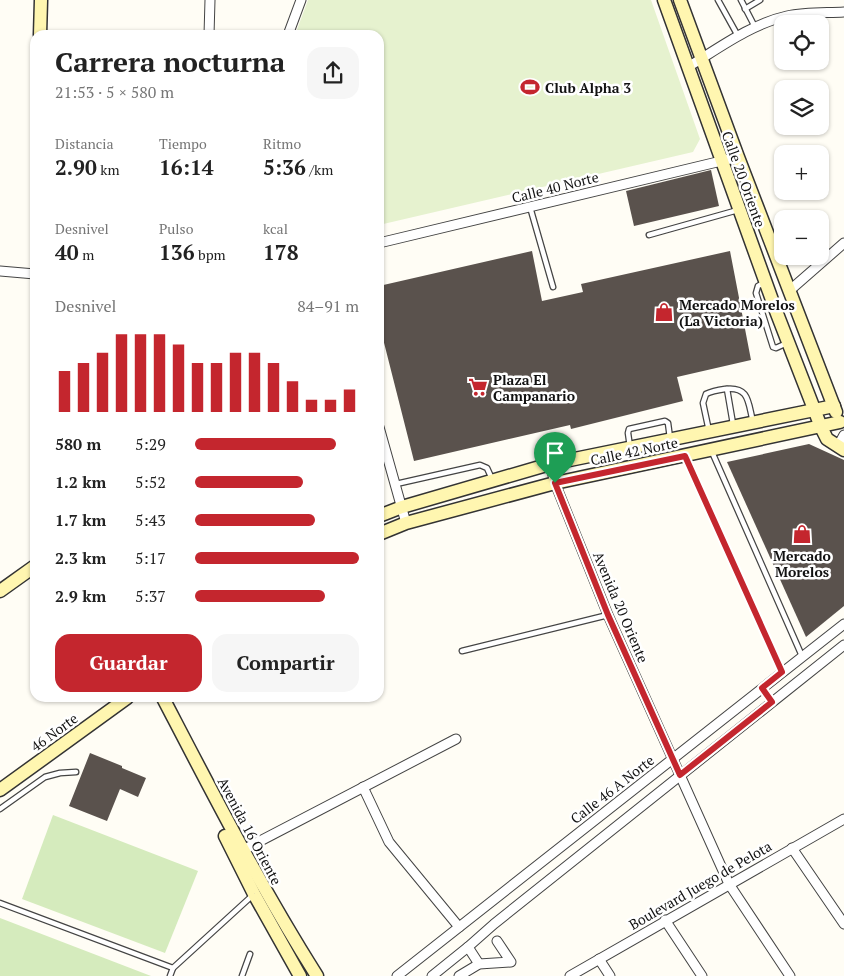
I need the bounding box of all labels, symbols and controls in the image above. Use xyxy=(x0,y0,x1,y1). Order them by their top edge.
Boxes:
map controls xyxy=(774,15,829,265)
button: locate xyxy=(774,15,829,70)
text: Carrera nocturna xyxy=(55,43,285,80)
button: share xyxy=(307,47,359,99)
sports icon: Club Alpha 3 xyxy=(519,76,541,98)
place label: Club Alpha 3 xyxy=(545,78,631,97)
button: layers xyxy=(774,80,829,135)
text: 21:53 · 5 × 580 m xyxy=(55,81,174,103)
street label: Calle 20 Oriente xyxy=(718,128,770,230)
text: Distancia xyxy=(55,134,114,153)
text: Tiempo xyxy=(159,134,207,153)
text: Ritmo xyxy=(263,134,301,153)
button: + xyxy=(774,145,829,200)
text: 2.90 xyxy=(55,153,97,181)
text: 16:14 xyxy=(159,153,214,181)
text: 5:36 xyxy=(263,153,306,181)
text: km xyxy=(97,160,120,179)
text: /km xyxy=(306,160,333,179)
street label: Calle 40 Norte xyxy=(510,167,600,207)
button: − xyxy=(774,210,829,265)
text: Desnivel xyxy=(55,219,109,238)
text: Pulso xyxy=(159,219,193,238)
text: kcal xyxy=(263,219,288,238)
text: 40 xyxy=(55,238,79,266)
text: 136 xyxy=(159,238,195,266)
text: 178 xyxy=(263,238,299,266)
text: m xyxy=(79,245,94,264)
text: bpm xyxy=(195,245,226,264)
text: Desnivel xyxy=(55,295,116,317)
text: 84–91 m xyxy=(297,295,359,317)
place label: Mercado Morelos (La Victoria) xyxy=(679,295,795,330)
shop icon: Mercado Morelos (La Victoria) xyxy=(653,301,675,323)
place label: Plaza El Campanario xyxy=(493,370,575,405)
supermarket icon: Plaza El Campanario xyxy=(467,376,489,398)
pin xyxy=(534,432,576,483)
street label: Calle 42 Norte xyxy=(589,432,679,470)
text: 580 m xyxy=(55,433,101,455)
text: 5:29 xyxy=(135,433,166,455)
icon: arrive xyxy=(541,439,569,467)
text: 1.2 km xyxy=(55,471,106,493)
text: 5:52 xyxy=(135,471,166,493)
text: 1.7 km xyxy=(55,509,106,531)
text: 5:43 xyxy=(135,509,166,531)
shop icon: Mercado Morelos xyxy=(791,523,813,545)
place label: Mercado Morelos xyxy=(773,546,831,581)
text: 2.3 km xyxy=(55,547,106,569)
text: 5:17 xyxy=(135,547,166,569)
street label: Avenida 20 Oriente xyxy=(589,548,653,666)
text: 2.9 km xyxy=(55,585,106,607)
text: 5:37 xyxy=(135,585,166,607)
button: Guardar xyxy=(55,634,202,692)
button: Compartir xyxy=(212,634,359,692)
street label: 46 Norte xyxy=(27,708,81,756)
street label: Calle 46 A Norte xyxy=(566,750,658,828)
street label: Avenida 16 Oriente xyxy=(214,774,286,888)
street label: Boulevard Juego de Pelota xyxy=(625,836,775,934)

